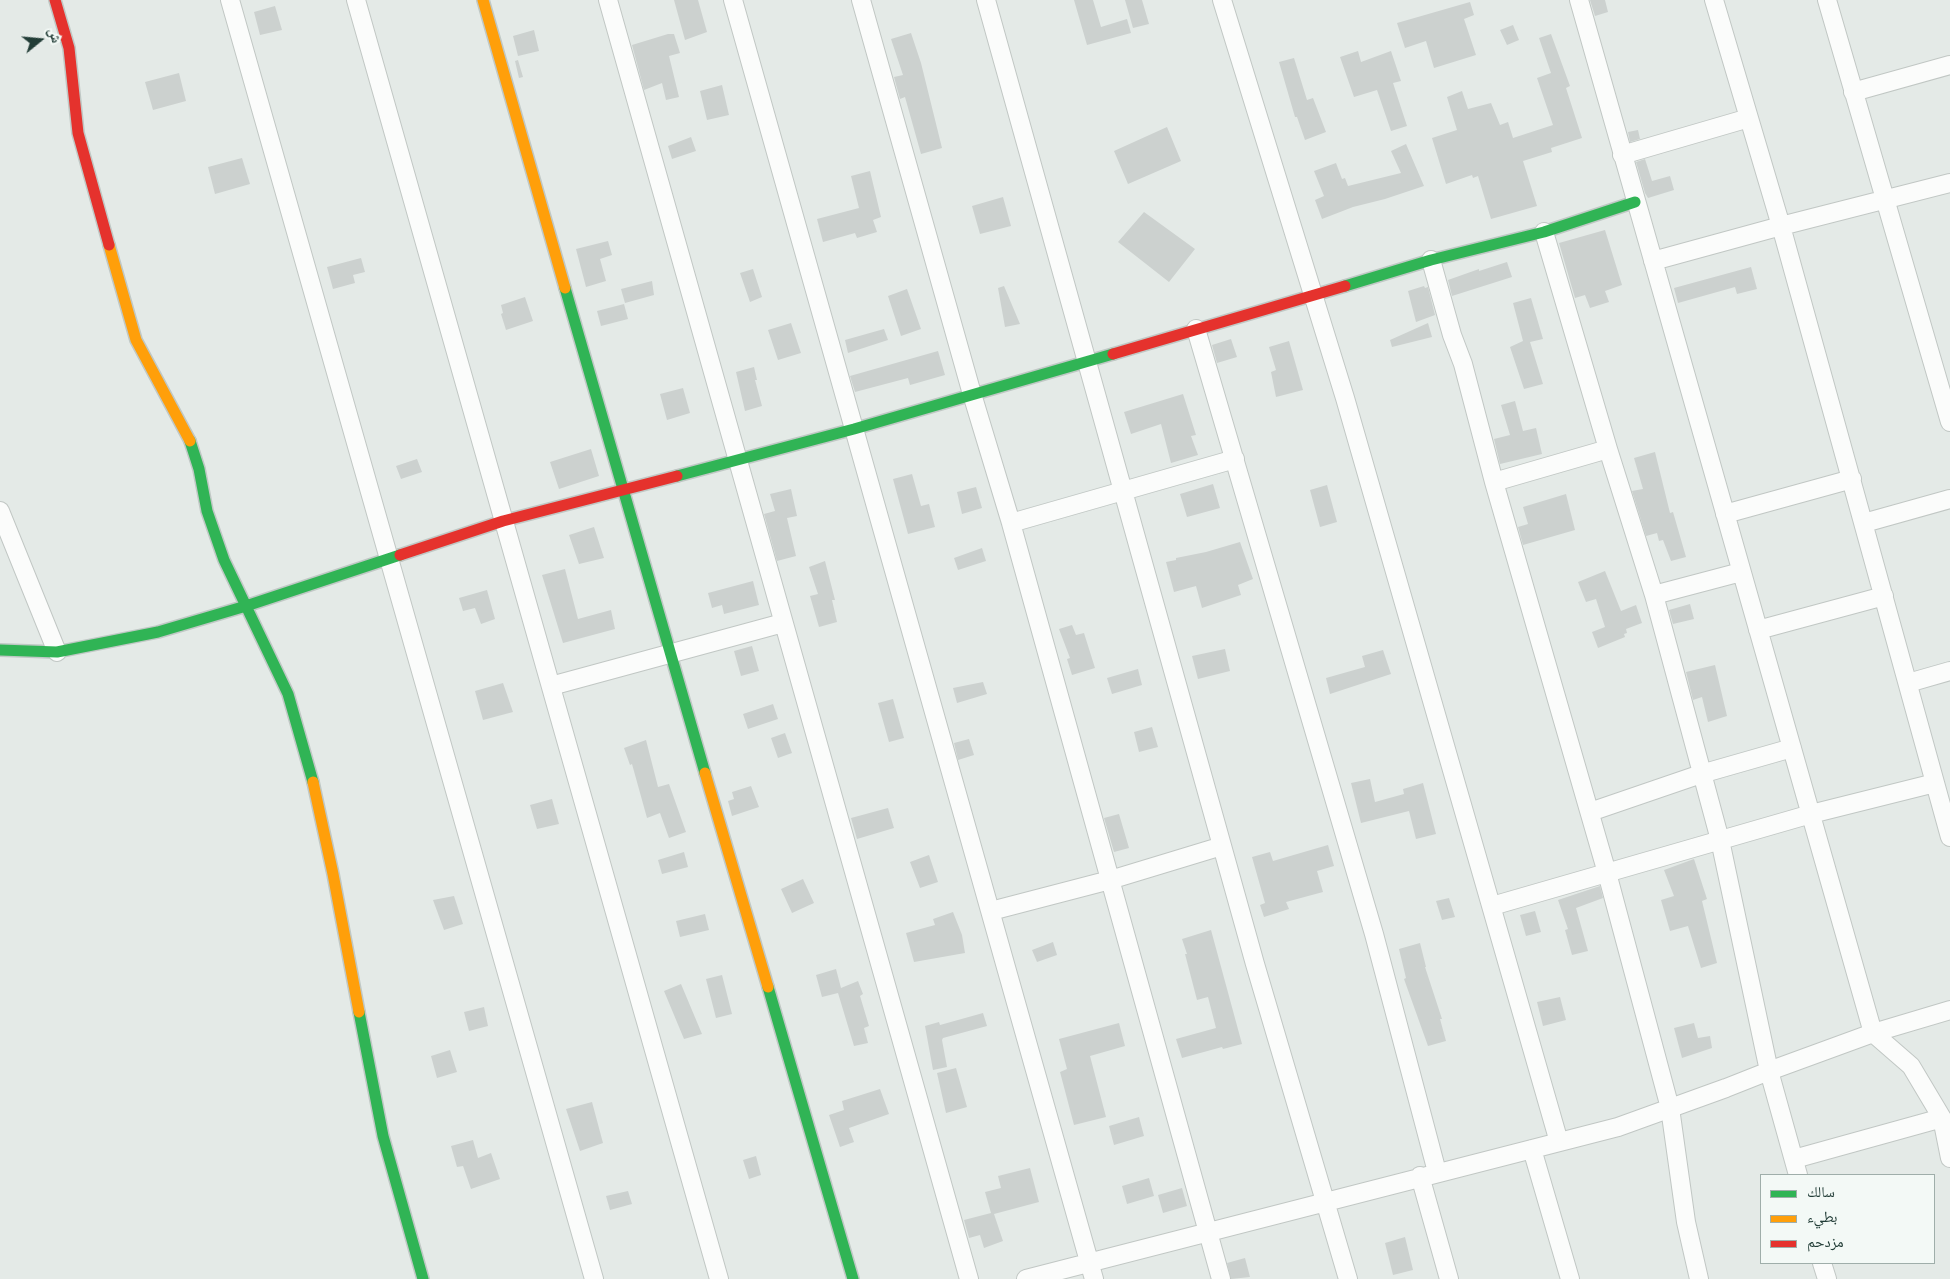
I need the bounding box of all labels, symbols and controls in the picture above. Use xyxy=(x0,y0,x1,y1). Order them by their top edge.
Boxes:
north arrow xyxy=(15,15,65,65)
text: ش xyxy=(45,26,65,45)
legend xyxy=(1760,1174,1935,1264)
text: سالك xyxy=(1807,1183,1835,1201)
text: بطيء xyxy=(1807,1208,1837,1226)
text: مزدحم xyxy=(1807,1233,1844,1251)

